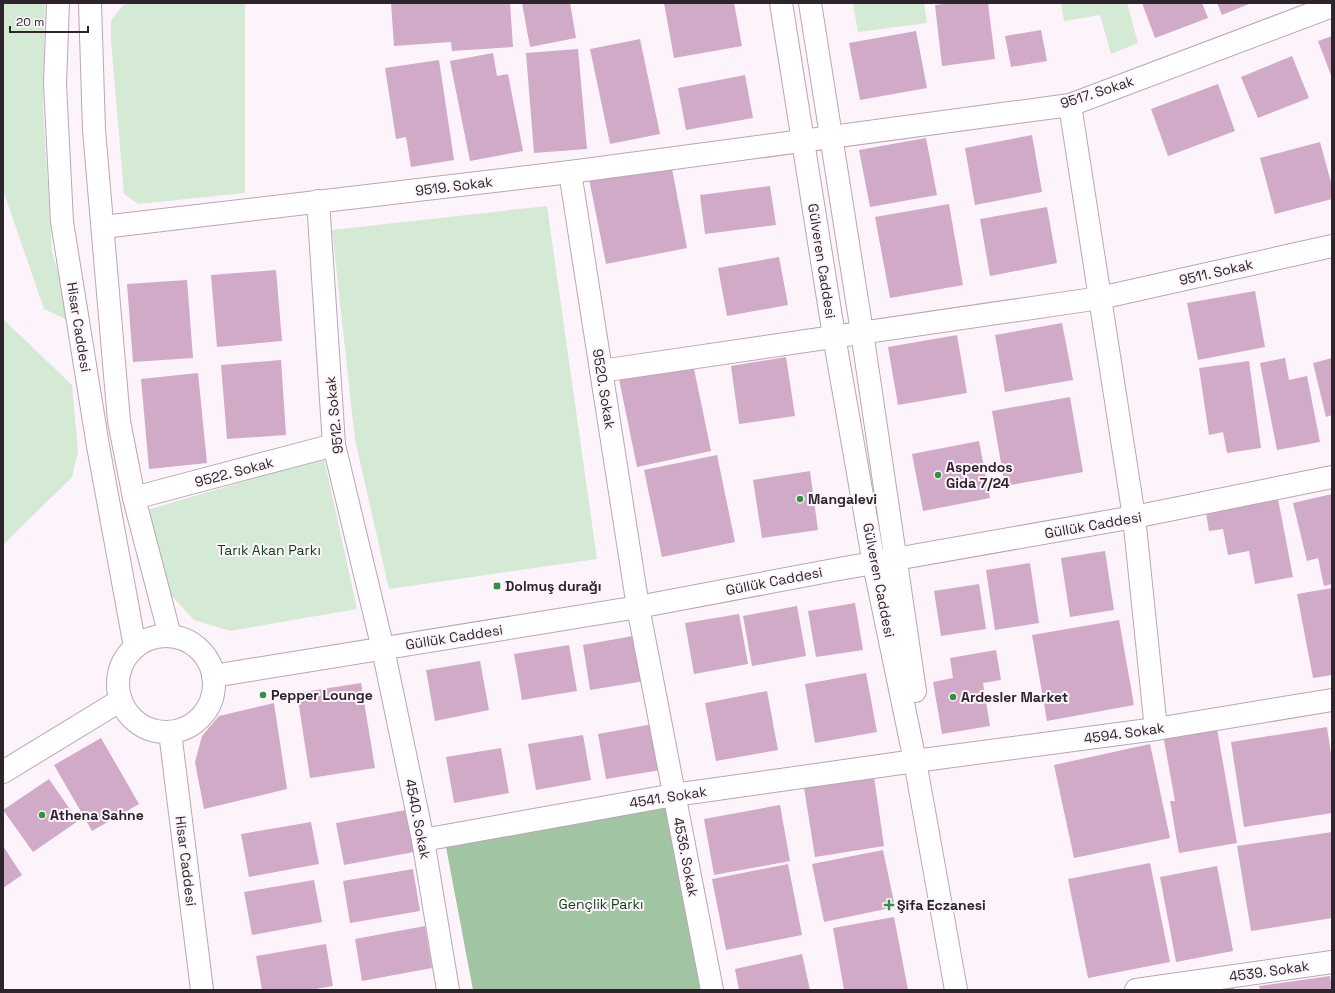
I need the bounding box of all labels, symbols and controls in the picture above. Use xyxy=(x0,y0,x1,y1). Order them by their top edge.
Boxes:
scale bar xyxy=(10,8,88,34)
text: 20 m xyxy=(16,14,44,30)
street label: 9517. Sokak xyxy=(1058,71,1137,112)
street label: 9519. Sokak xyxy=(414,172,494,200)
street label: Gülveren Caddesi xyxy=(804,202,840,320)
street label: 9511. Sokak xyxy=(1177,255,1255,289)
street label: Hisar Caddesi xyxy=(63,281,95,373)
street label: 9520. Sokak xyxy=(589,348,619,431)
street label: 9512. Sokak xyxy=(321,375,347,455)
street label: 9522. Sokak xyxy=(193,453,276,491)
place label: Aspendos Gida 7/24 xyxy=(946,458,1013,492)
marker: Aspendos Gida 7/24 xyxy=(933,470,943,480)
place label: Mangalevi xyxy=(808,490,877,508)
marker: Mangalevi xyxy=(795,494,805,504)
street label: Güllük Caddesi xyxy=(1043,508,1143,542)
street label: Gülveren Caddesi xyxy=(859,521,899,639)
park label: Tarık Akan Parkı xyxy=(217,541,321,559)
street label: Güllük Caddesi xyxy=(724,563,824,599)
place label: Dolmuş durağı xyxy=(505,577,602,595)
marker: Dolmuş durağı xyxy=(492,581,502,591)
street label: Güllük Caddesi xyxy=(404,620,504,654)
place label: Pepper Lounge xyxy=(271,686,373,704)
place label: Ardesler Market xyxy=(961,688,1068,706)
marker: Pepper Lounge xyxy=(258,690,268,700)
marker: Ardesler Market xyxy=(948,692,958,702)
street label: 4594. Sokak xyxy=(1082,718,1166,748)
street label: 4540. Sokak xyxy=(401,777,435,861)
street label: 4541. Sokak xyxy=(628,782,709,812)
place label: Athena Sahne xyxy=(50,806,144,824)
marker: Athena Sahne xyxy=(37,810,47,820)
street label: Hisar Caddesi xyxy=(172,815,200,907)
street label: 4536. Sokak xyxy=(669,816,703,899)
park label: Gençlik Parkı xyxy=(558,895,644,913)
place label: Şifa Eczanesi xyxy=(897,896,986,914)
marker: Şifa Eczanesi xyxy=(884,900,894,910)
street label: 4539. Sokak xyxy=(1228,956,1311,986)

